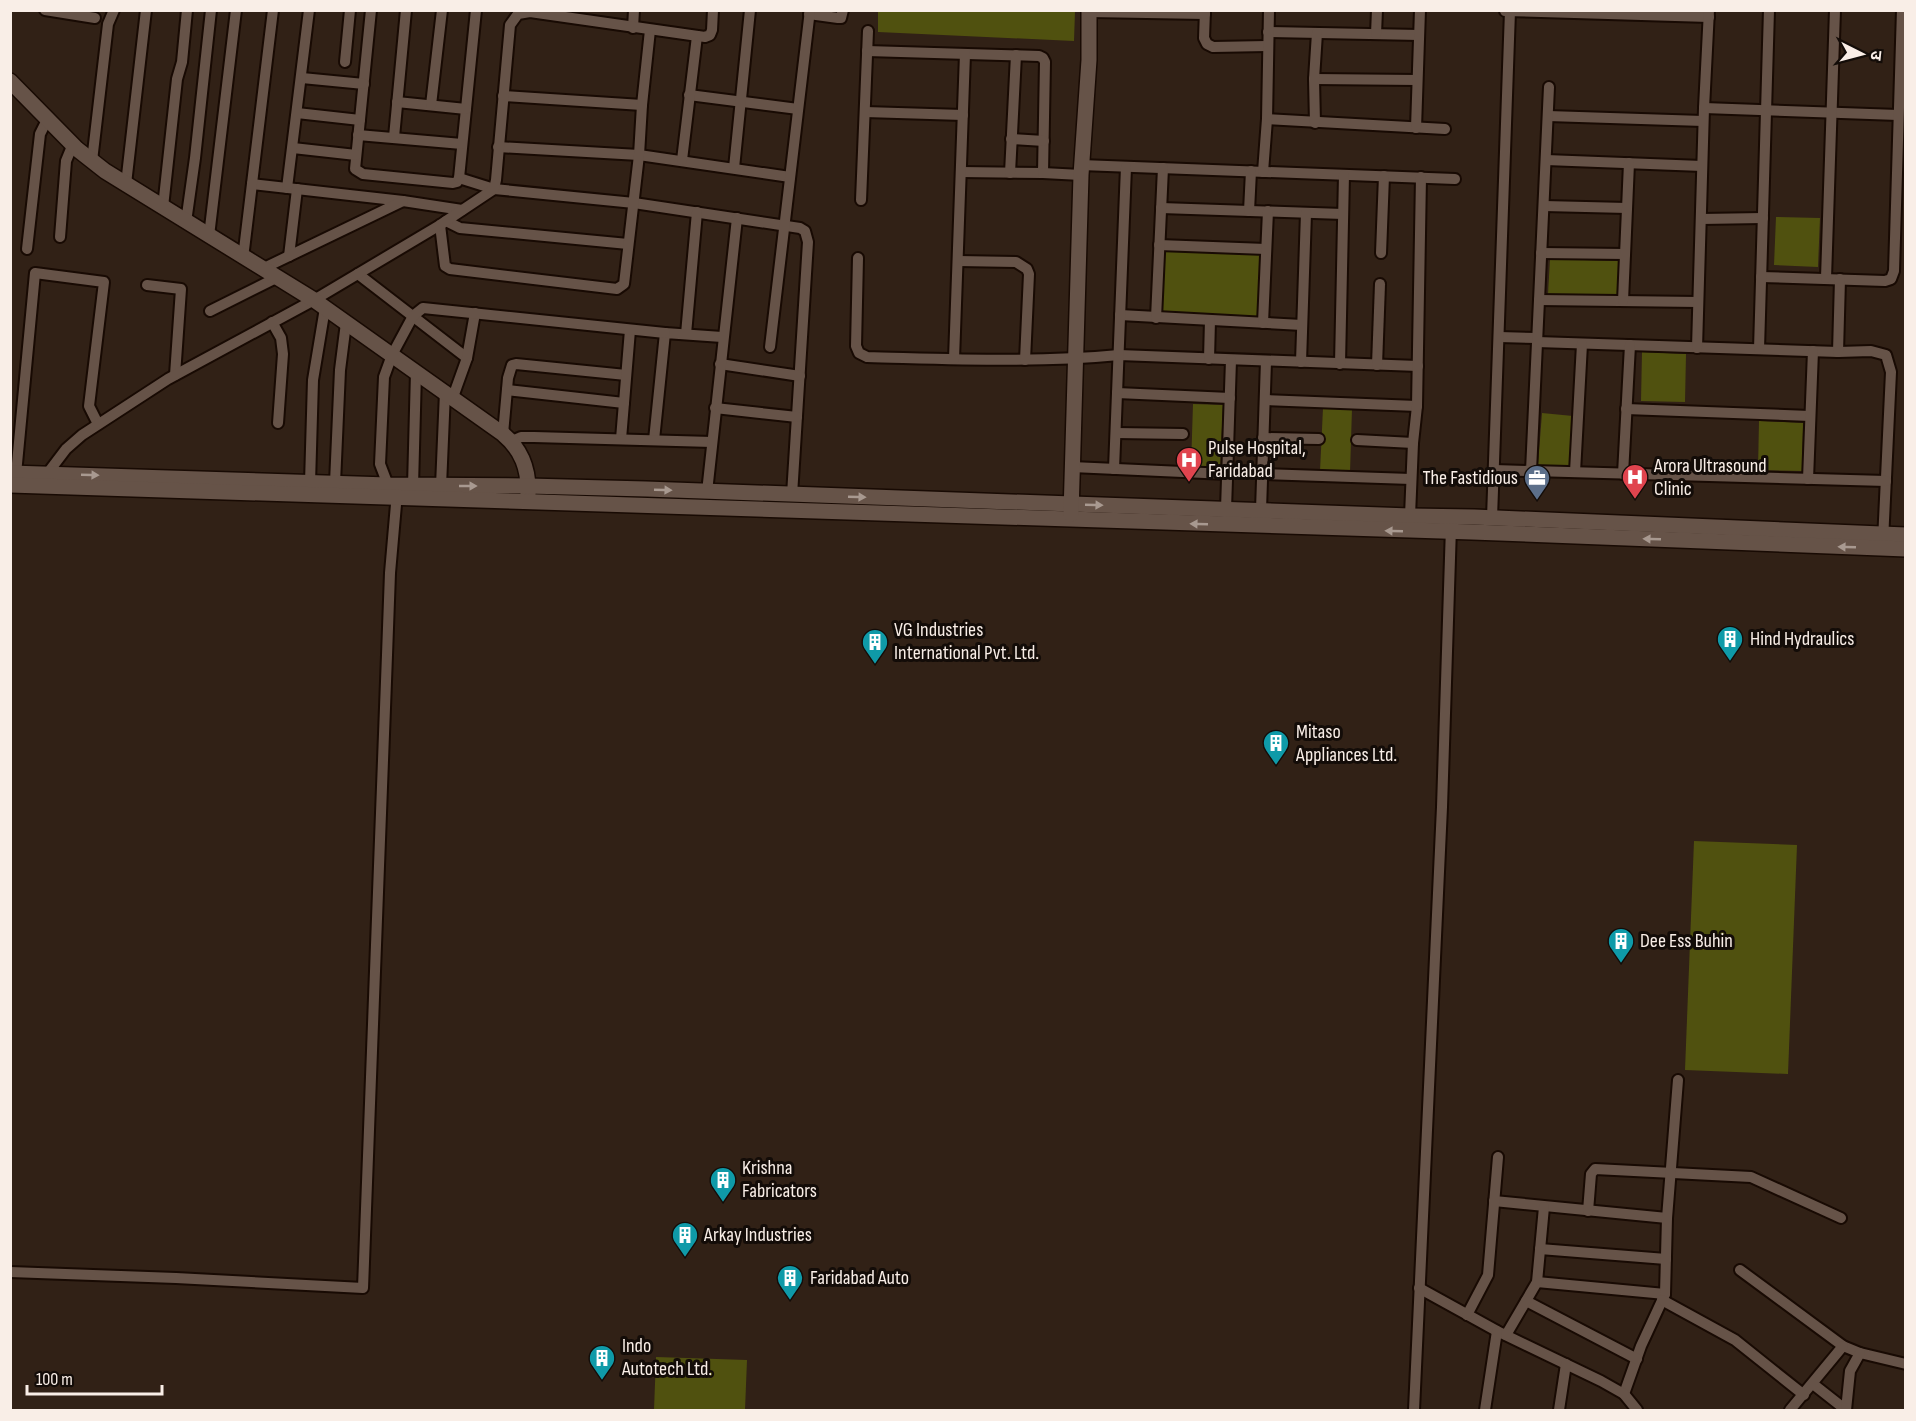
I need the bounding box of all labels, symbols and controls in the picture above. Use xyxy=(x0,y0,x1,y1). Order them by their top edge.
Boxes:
north arrow xyxy=(1832,24,1892,84)
text: उ xyxy=(1865,50,1885,62)
place label: Pulse Hospital, Faridabad xyxy=(1208,436,1306,483)
hospital icon: Pulse Hospital, Faridabad xyxy=(1174,445,1204,483)
place label: Arora Ultrasound Clinic xyxy=(1653,454,1767,501)
hospital icon: Arora Ultrasound Clinic xyxy=(1620,462,1650,500)
office icon: The Fastidious xyxy=(1522,463,1552,501)
place label: The Fastidious xyxy=(1422,466,1518,490)
one-way arrow xyxy=(80,471,99,480)
one-way arrow xyxy=(458,481,477,491)
one-way arrow xyxy=(653,485,672,495)
one-way arrow xyxy=(848,492,867,502)
one-way arrow xyxy=(1085,500,1104,509)
one-way arrow xyxy=(1190,520,1209,529)
one-way arrow xyxy=(1385,526,1404,535)
one-way arrow xyxy=(1643,534,1662,544)
one-way arrow xyxy=(1838,542,1857,551)
place label: VG Industries International Pvt. Ltd. xyxy=(894,618,1039,665)
building icon: Hind Hydraulics xyxy=(1715,624,1745,662)
building icon: VG Industries International Pvt. Ltd. xyxy=(860,627,890,665)
place label: Hind Hydraulics xyxy=(1750,627,1855,651)
place label: Mitaso Appliances Ltd. xyxy=(1295,720,1397,767)
building icon: Mitaso Appliances Ltd. xyxy=(1261,728,1291,766)
building icon: Dee Ess Buhin xyxy=(1606,926,1636,964)
place label: Dee Ess Buhin xyxy=(1640,929,1733,953)
place label: Krishna Fabricators xyxy=(742,1156,817,1203)
building icon: Krishna Fabricators xyxy=(708,1165,738,1203)
building icon: Arkay Industries xyxy=(670,1220,700,1258)
place label: Arkay Industries xyxy=(703,1223,812,1247)
building icon: Faridabad Auto xyxy=(775,1263,805,1301)
place label: Faridabad Auto xyxy=(810,1266,909,1290)
place label: Indo Autotech Ltd. xyxy=(621,1334,712,1381)
building icon: Indo Autotech Ltd. xyxy=(587,1343,617,1381)
scale bar xyxy=(27,1358,162,1396)
text: 100 m xyxy=(36,1369,73,1390)

